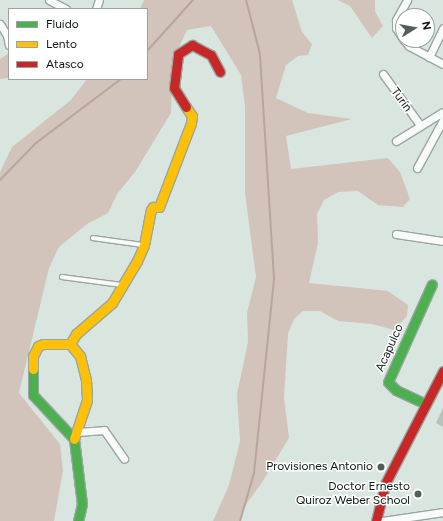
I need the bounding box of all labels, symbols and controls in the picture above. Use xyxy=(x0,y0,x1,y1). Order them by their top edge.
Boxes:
legend xyxy=(8,8,148,80)
north arrow xyxy=(395,8,435,48)
text: Fluido xyxy=(46,17,79,31)
text: N xyxy=(419,20,433,31)
text: Lento xyxy=(46,37,77,51)
text: Atasco xyxy=(46,57,84,71)
street label: Turín xyxy=(387,85,415,115)
street label: Acapulco xyxy=(373,322,407,374)
place label: Provisiones Antonio xyxy=(266,460,373,474)
marker: Provisiones Antonio xyxy=(376,462,386,472)
place label: Doctor Ernesto Quiroz Weber School xyxy=(296,480,410,508)
marker: Doctor Ernesto Quiroz Weber School xyxy=(413,489,423,499)

